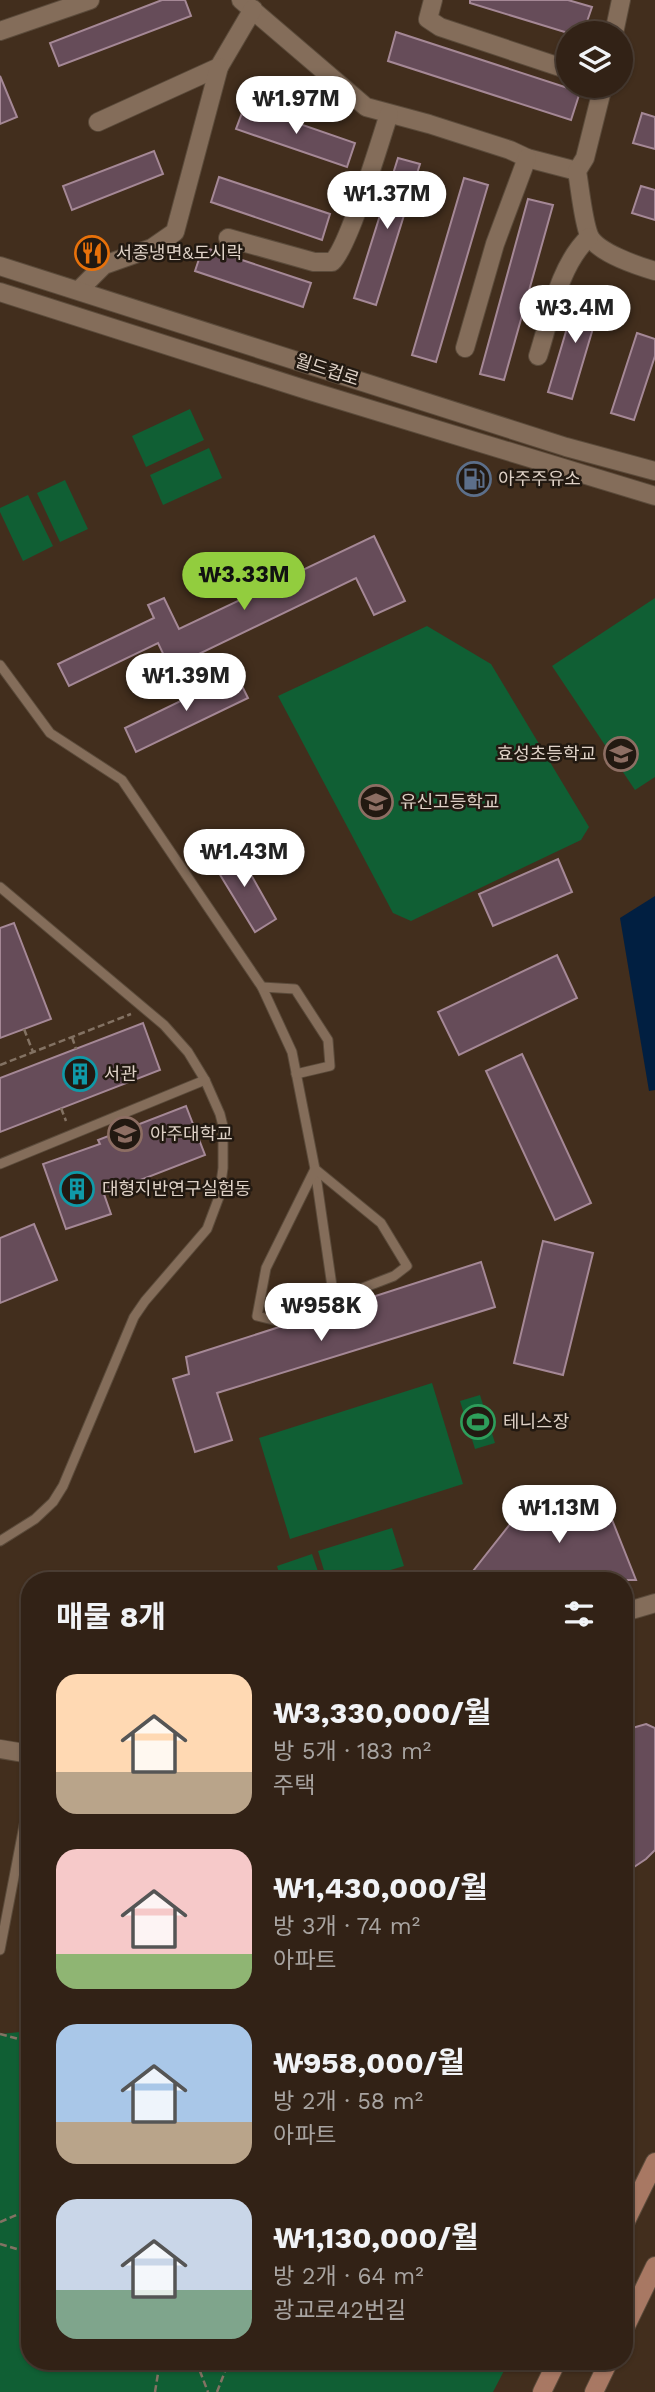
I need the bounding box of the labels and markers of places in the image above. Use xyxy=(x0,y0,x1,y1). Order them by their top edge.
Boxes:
pin: ₩1.97M xyxy=(239,76,353,136)
pin: ₩1.37M xyxy=(330,172,444,231)
restaurant icon: 서종냉면&도시락 xyxy=(73,234,111,272)
place label: 서종냉면&도시락 xyxy=(116,242,243,263)
pin: ₩3.4M xyxy=(526,286,624,345)
fuel station icon: 아주주유소 xyxy=(455,460,493,498)
place label: 아주주유소 xyxy=(498,468,581,489)
pin: ₩3.33M xyxy=(187,552,301,612)
pin: ₩1.39M xyxy=(129,654,243,713)
school or university icon: 효성초등학교 xyxy=(602,735,640,773)
place label: 효성초등학교 xyxy=(497,743,596,764)
school or university icon: 유신고등학교 xyxy=(357,783,395,821)
place label: 유신고등학교 xyxy=(400,791,499,812)
pin: ₩1.43M xyxy=(187,830,301,889)
building icon: 서관 xyxy=(61,1055,99,1093)
place label: 서관 xyxy=(104,1063,138,1084)
school or university icon: 아주대학교 xyxy=(106,1115,144,1153)
place label: 아주대학교 xyxy=(150,1123,233,1144)
building icon: 대형지반연구실험동 xyxy=(58,1170,96,1208)
place label: 대형지반연구실험동 xyxy=(102,1178,251,1199)
pin: ₩958K xyxy=(272,1284,370,1343)
sports icon: 테니스장 xyxy=(459,1403,497,1441)
place label: 테니스장 xyxy=(503,1411,569,1432)
pin: ₩1.13M xyxy=(502,1486,616,1545)

